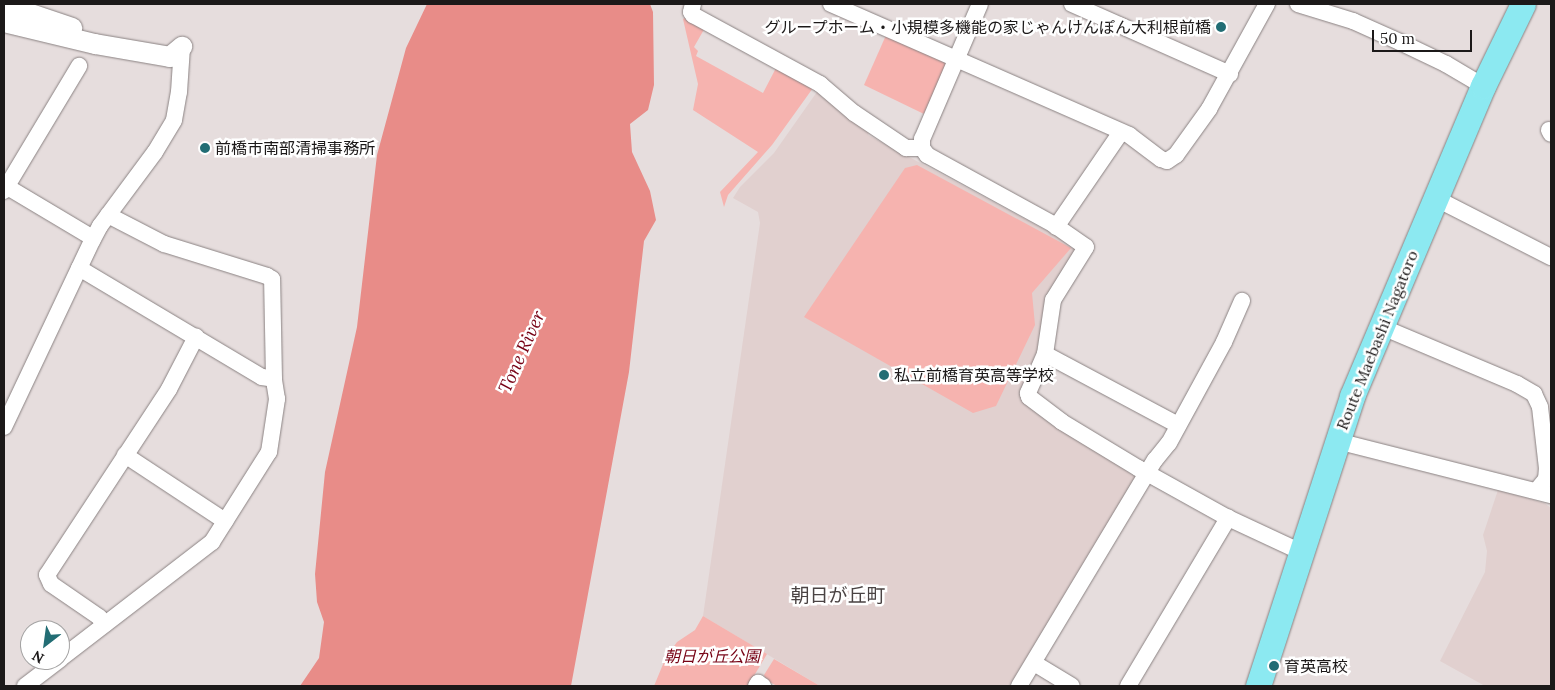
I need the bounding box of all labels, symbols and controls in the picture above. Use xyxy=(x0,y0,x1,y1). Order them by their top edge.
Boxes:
place label: グループホーム・小規模多機能の家じゃんけんぽん大利根前橋 xyxy=(763,17,1211,37)
scale bar xyxy=(1375,20,1475,52)
marker: グループホーム・小規模多機能の家じゃんけんぽん大利根前橋 xyxy=(1215,21,1227,33)
text: 50 m xyxy=(1380,29,1415,48)
place label: 前橋市南部清掃事務所 xyxy=(215,138,375,158)
marker: 前橋市南部清掃事務所 xyxy=(199,142,211,154)
street label: Route Maebashi Nagatoro xyxy=(1332,247,1422,433)
water label: Tone River xyxy=(494,308,550,396)
place label: 私立前橋育英高等学校 xyxy=(894,365,1054,385)
marker: 私立前橋育英高等学校 xyxy=(878,369,890,381)
district label: 朝日が丘町 xyxy=(791,585,885,607)
north arrow xyxy=(20,620,70,670)
park label: 朝日が丘公園 xyxy=(664,646,760,666)
text: N xyxy=(29,647,47,668)
place label: 育英高校 xyxy=(1284,656,1348,676)
marker: 育英高校 xyxy=(1268,660,1280,672)

